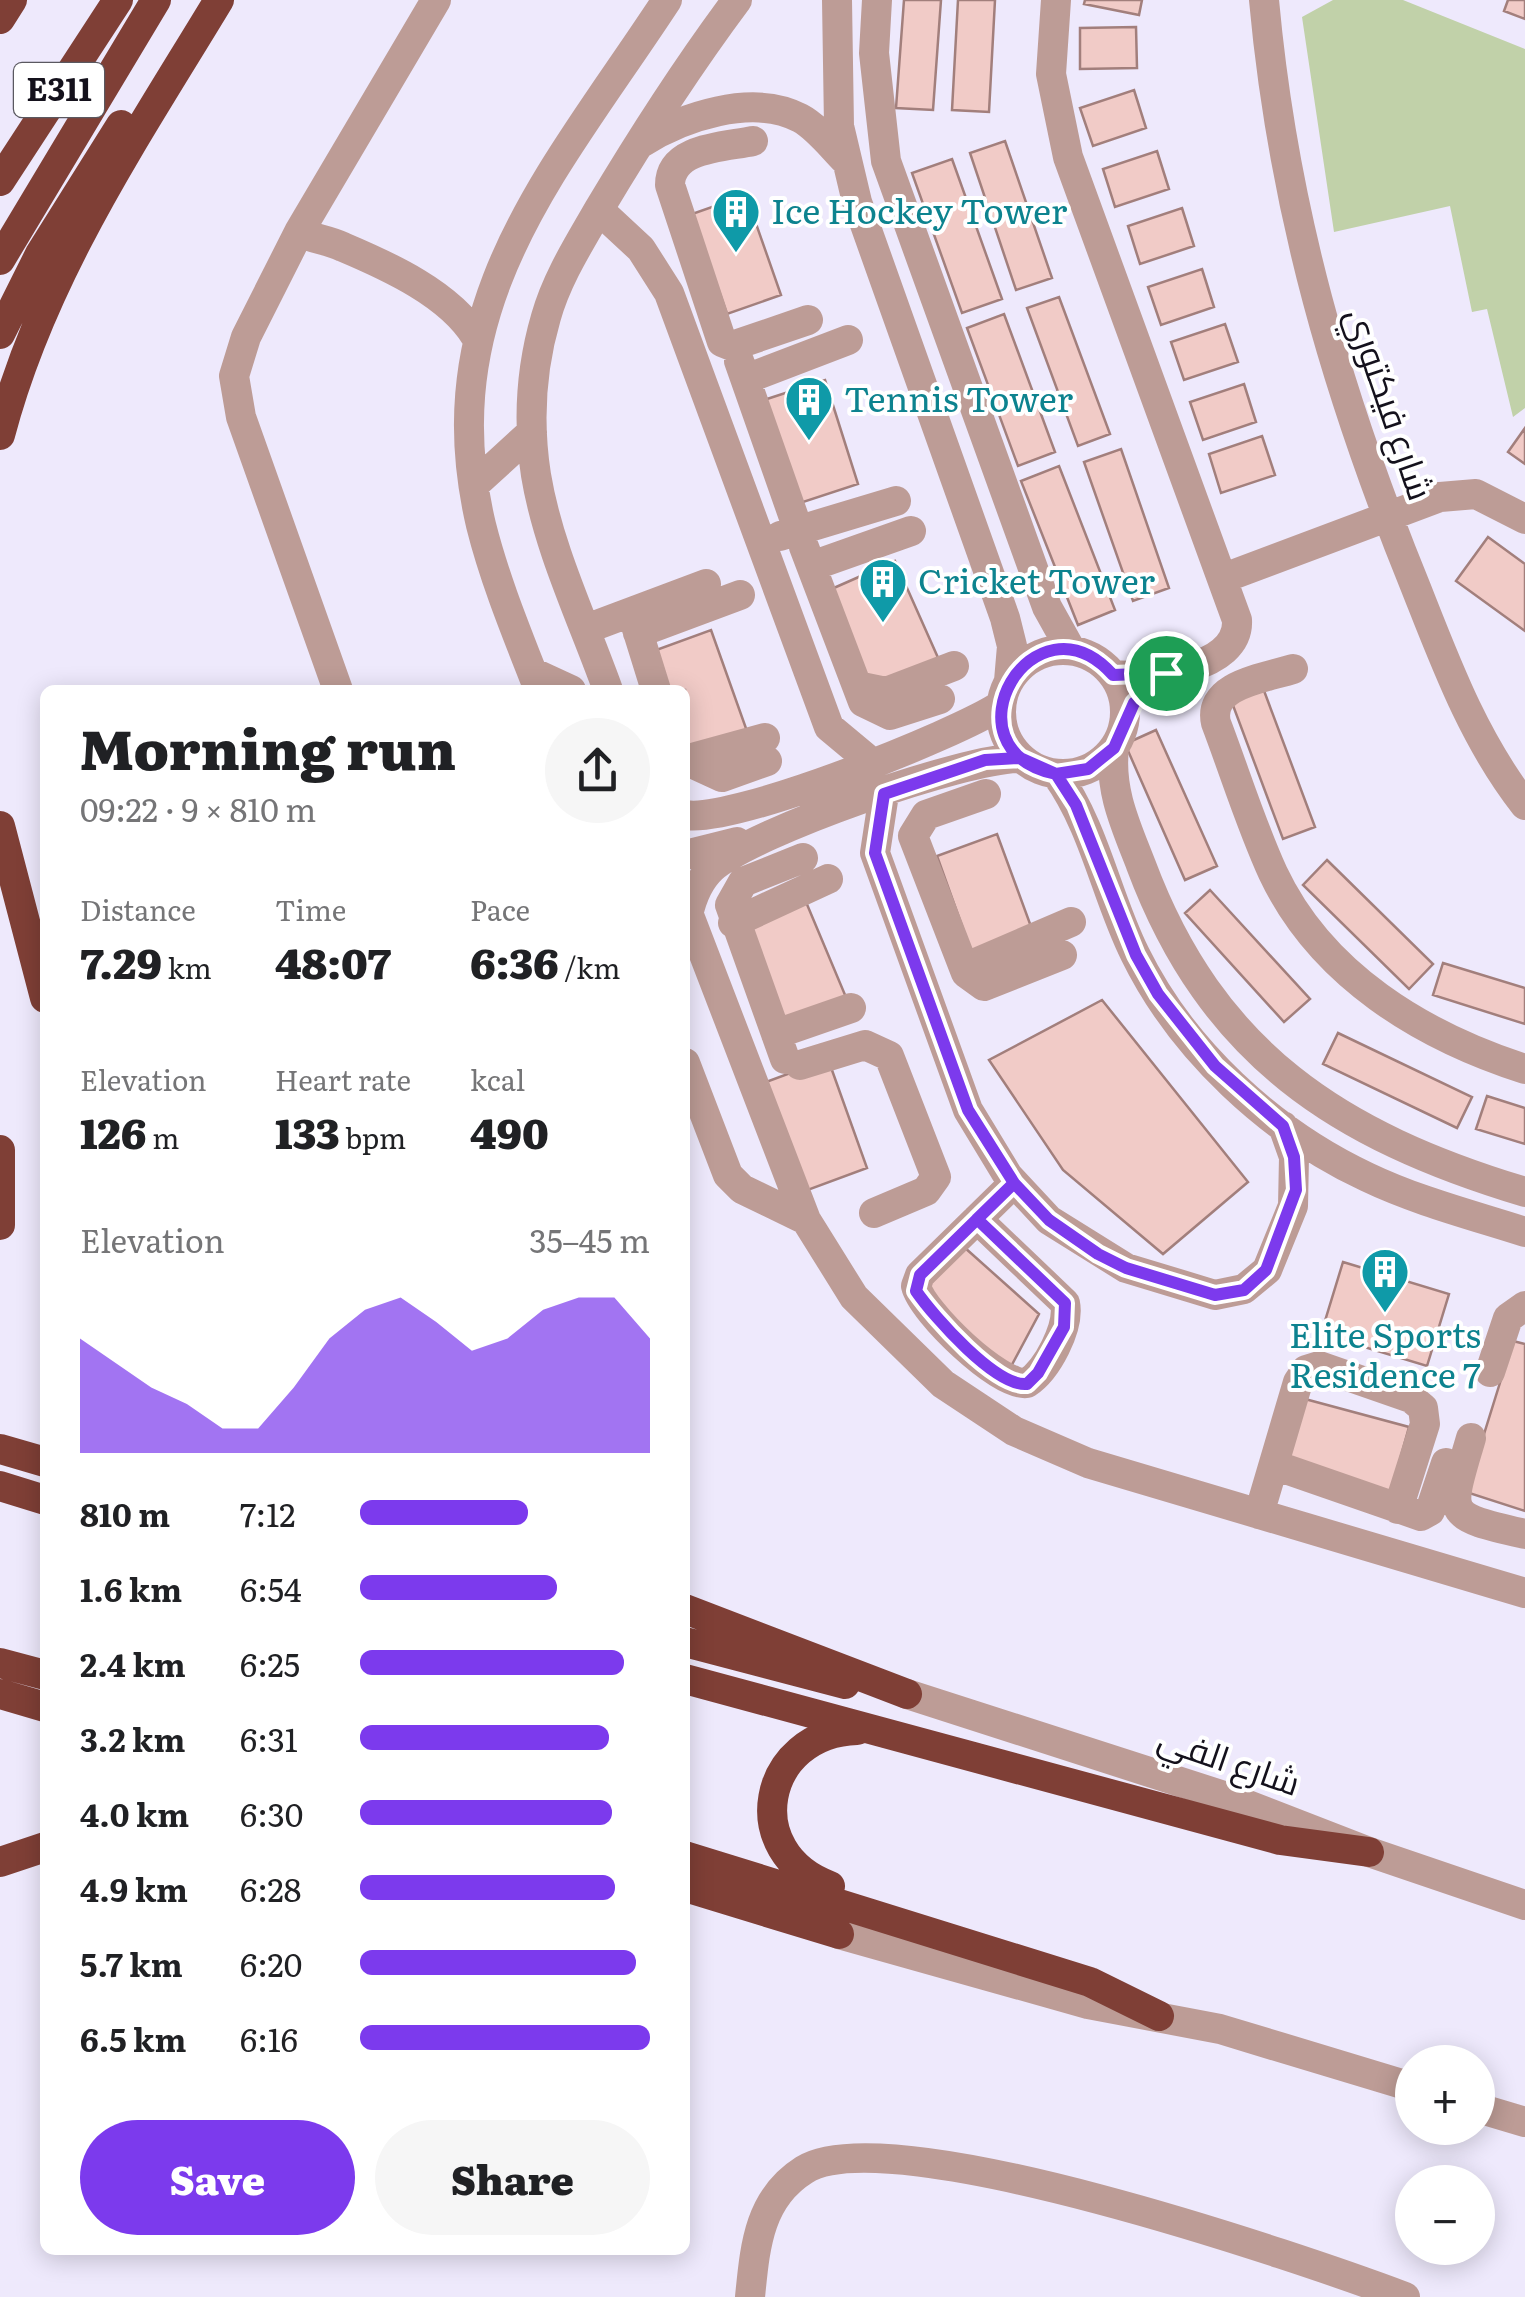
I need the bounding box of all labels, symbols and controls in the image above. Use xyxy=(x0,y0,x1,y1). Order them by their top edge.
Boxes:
road number: E311 xyxy=(14,63,104,117)
place label: Ice Hockey Tower xyxy=(771,183,1068,235)
building icon: Ice Hockey Tower xyxy=(710,186,762,254)
street label: شارع فيكتوري xyxy=(1331,300,1449,508)
place label: Tennis Tower xyxy=(844,371,1074,423)
building icon: Tennis Tower xyxy=(783,374,835,442)
place label: Cricket Tower xyxy=(918,553,1156,605)
building icon: Cricket Tower xyxy=(857,556,909,624)
pin xyxy=(1124,631,1209,716)
icon: arrive xyxy=(1139,646,1194,701)
text: Morning run xyxy=(80,705,456,787)
button: share xyxy=(545,718,650,823)
text: 09:22 · 9 × 810 m xyxy=(80,784,316,832)
text: Distance xyxy=(80,888,196,930)
text: Time xyxy=(275,888,346,930)
text: Pace xyxy=(470,888,530,930)
text: 7.29 xyxy=(80,930,162,992)
text: 48:07 xyxy=(275,930,391,992)
text: 6:36 xyxy=(470,930,559,992)
text: km xyxy=(162,946,212,988)
text: /km xyxy=(559,946,620,988)
text: Elevation xyxy=(80,1058,207,1100)
text: Heart rate xyxy=(275,1058,411,1100)
text: kcal xyxy=(470,1058,525,1100)
text: 126 xyxy=(80,1100,147,1162)
text: 133 xyxy=(275,1100,340,1162)
text: 490 xyxy=(470,1100,549,1162)
text: m xyxy=(147,1116,179,1158)
text: bpm xyxy=(340,1116,406,1158)
text: Elevation xyxy=(80,1215,225,1263)
text: 35–45 m xyxy=(529,1215,650,1263)
building icon: Elite Sports Residence 7 xyxy=(1359,1246,1411,1314)
place label: Elite Sports Residence 7 xyxy=(1289,1307,1481,1399)
text: 810 m xyxy=(80,1489,170,1537)
text: 7:12 xyxy=(240,1489,296,1537)
text: 1.6 km xyxy=(80,1564,182,1612)
text: 6:54 xyxy=(240,1564,302,1612)
text: 2.4 km xyxy=(80,1639,186,1687)
text: 6:25 xyxy=(240,1639,300,1687)
street label: شارع الفي xyxy=(1151,1710,1308,1810)
text: 3.2 km xyxy=(80,1714,185,1762)
text: 6:31 xyxy=(240,1714,298,1762)
text: 4.0 km xyxy=(80,1789,189,1837)
text: 6:30 xyxy=(240,1789,303,1837)
text: 4.9 km xyxy=(80,1864,188,1912)
text: 6:28 xyxy=(240,1864,301,1912)
text: 5.7 km xyxy=(80,1939,183,1987)
text: 6:20 xyxy=(240,1939,302,1987)
text: 6.5 km xyxy=(80,2014,186,2062)
text: 6:16 xyxy=(240,2014,298,2062)
map controls xyxy=(1395,2045,1495,2265)
button: + xyxy=(1395,2045,1495,2145)
button: Save xyxy=(80,2120,355,2235)
button: Share xyxy=(375,2120,650,2235)
button: − xyxy=(1395,2165,1495,2265)

